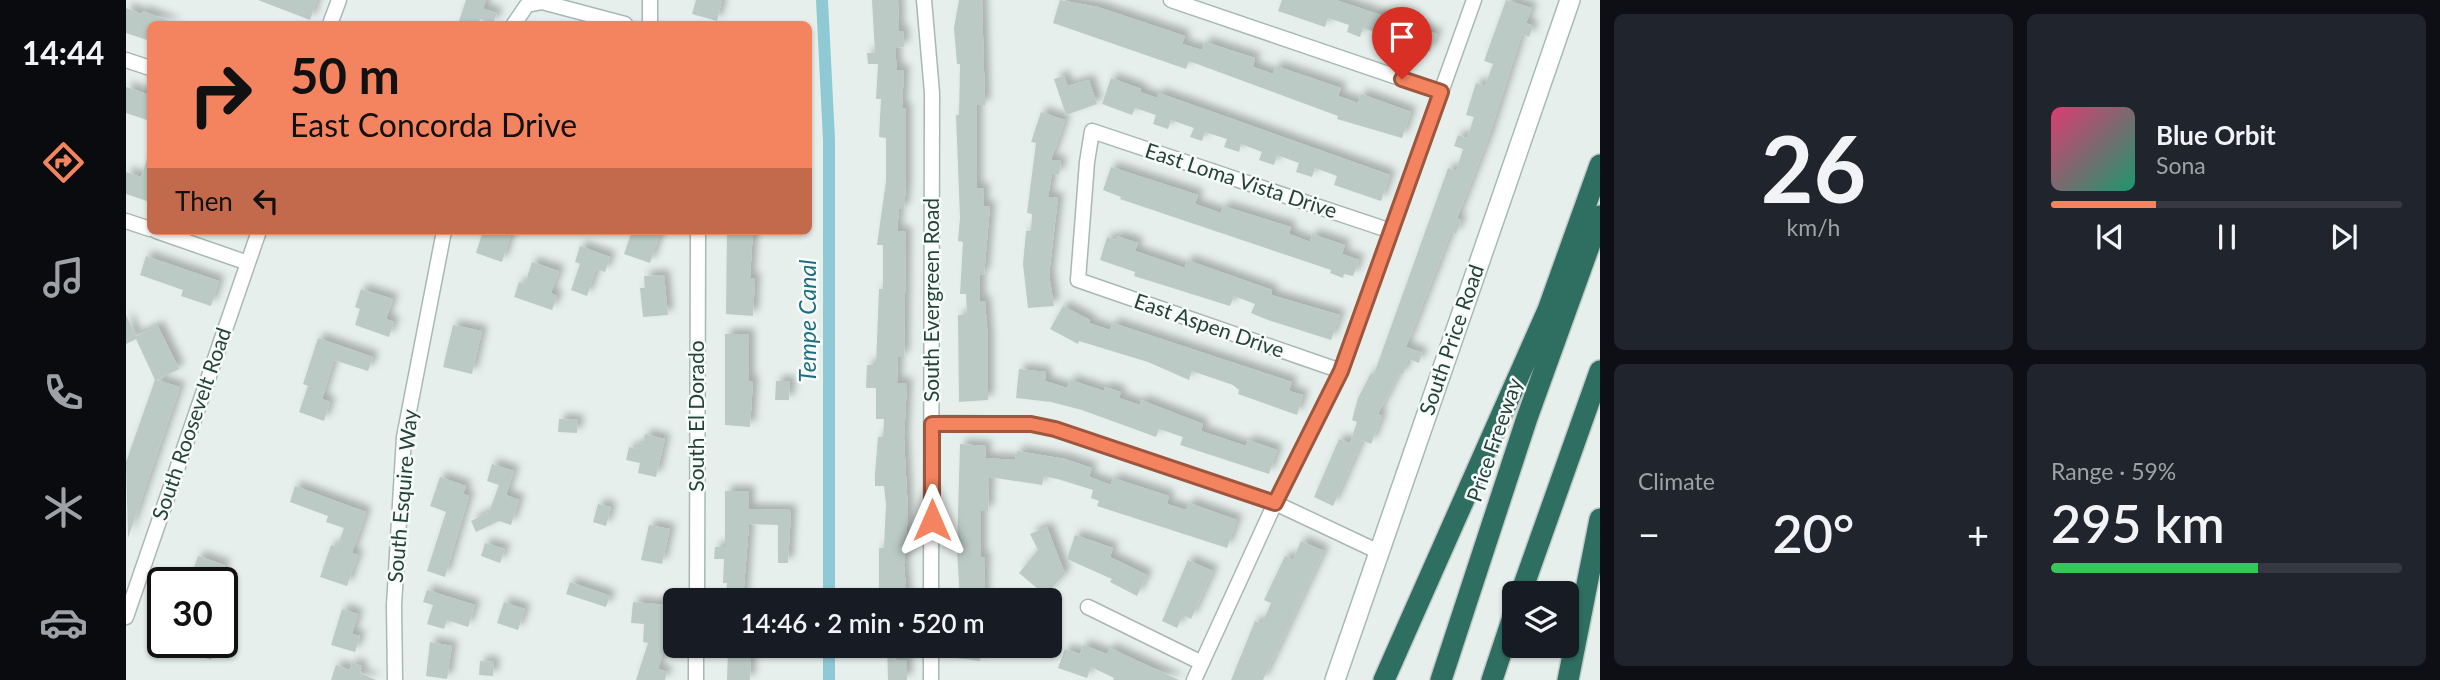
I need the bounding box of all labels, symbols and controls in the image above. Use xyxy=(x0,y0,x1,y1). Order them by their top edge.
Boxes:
pin xyxy=(1372,7,1432,79)
icon: arrive xyxy=(1383,18,1421,56)
text: 14:44 xyxy=(22,33,104,72)
text: 50 m xyxy=(290,46,400,104)
icon: right xyxy=(175,49,266,140)
text: East Concorda Drive xyxy=(290,105,577,144)
text: 26 xyxy=(1761,113,1866,222)
text: Blue Orbit xyxy=(2156,119,2276,151)
street label: East Loma Vista Drive xyxy=(1142,137,1341,222)
icon: directions xyxy=(39,138,88,187)
text: Sona xyxy=(2156,151,2206,179)
icon: left xyxy=(247,182,285,220)
text: Then xyxy=(175,185,233,217)
street label: South Evergreen Road xyxy=(918,198,943,402)
text: km/h xyxy=(1787,213,1840,241)
icon: previous xyxy=(2091,218,2129,256)
icon: pause xyxy=(2208,218,2246,256)
icon: next xyxy=(2325,218,2363,256)
icon: music xyxy=(39,253,88,302)
water label: Tempe Canal xyxy=(793,260,821,382)
street label: South Price Road xyxy=(1413,261,1488,418)
street label: East Aspen Drive xyxy=(1131,287,1288,362)
street label: South Roosevelt Road xyxy=(146,324,235,523)
street label: South El Dorado xyxy=(683,340,708,492)
icon: phone xyxy=(39,368,88,417)
street label: Price Freeway xyxy=(1461,374,1526,505)
street label: South Esquire Way xyxy=(381,408,422,584)
text: Range · 59% xyxy=(2051,457,2176,485)
text: Climate xyxy=(1638,467,1715,495)
icon: climate xyxy=(39,483,88,532)
position arrow xyxy=(895,483,969,557)
text: 295 km xyxy=(2051,492,2225,554)
text: 20° xyxy=(1773,502,1854,564)
text: − xyxy=(1638,511,1660,557)
text: + xyxy=(1967,511,1989,557)
speed limit sign: 30 xyxy=(147,567,238,658)
map controls xyxy=(1502,581,1579,658)
button: layers xyxy=(1502,581,1579,658)
icon: car xyxy=(39,598,88,647)
text: 14:46 · 2 min · 520 m xyxy=(740,607,985,639)

